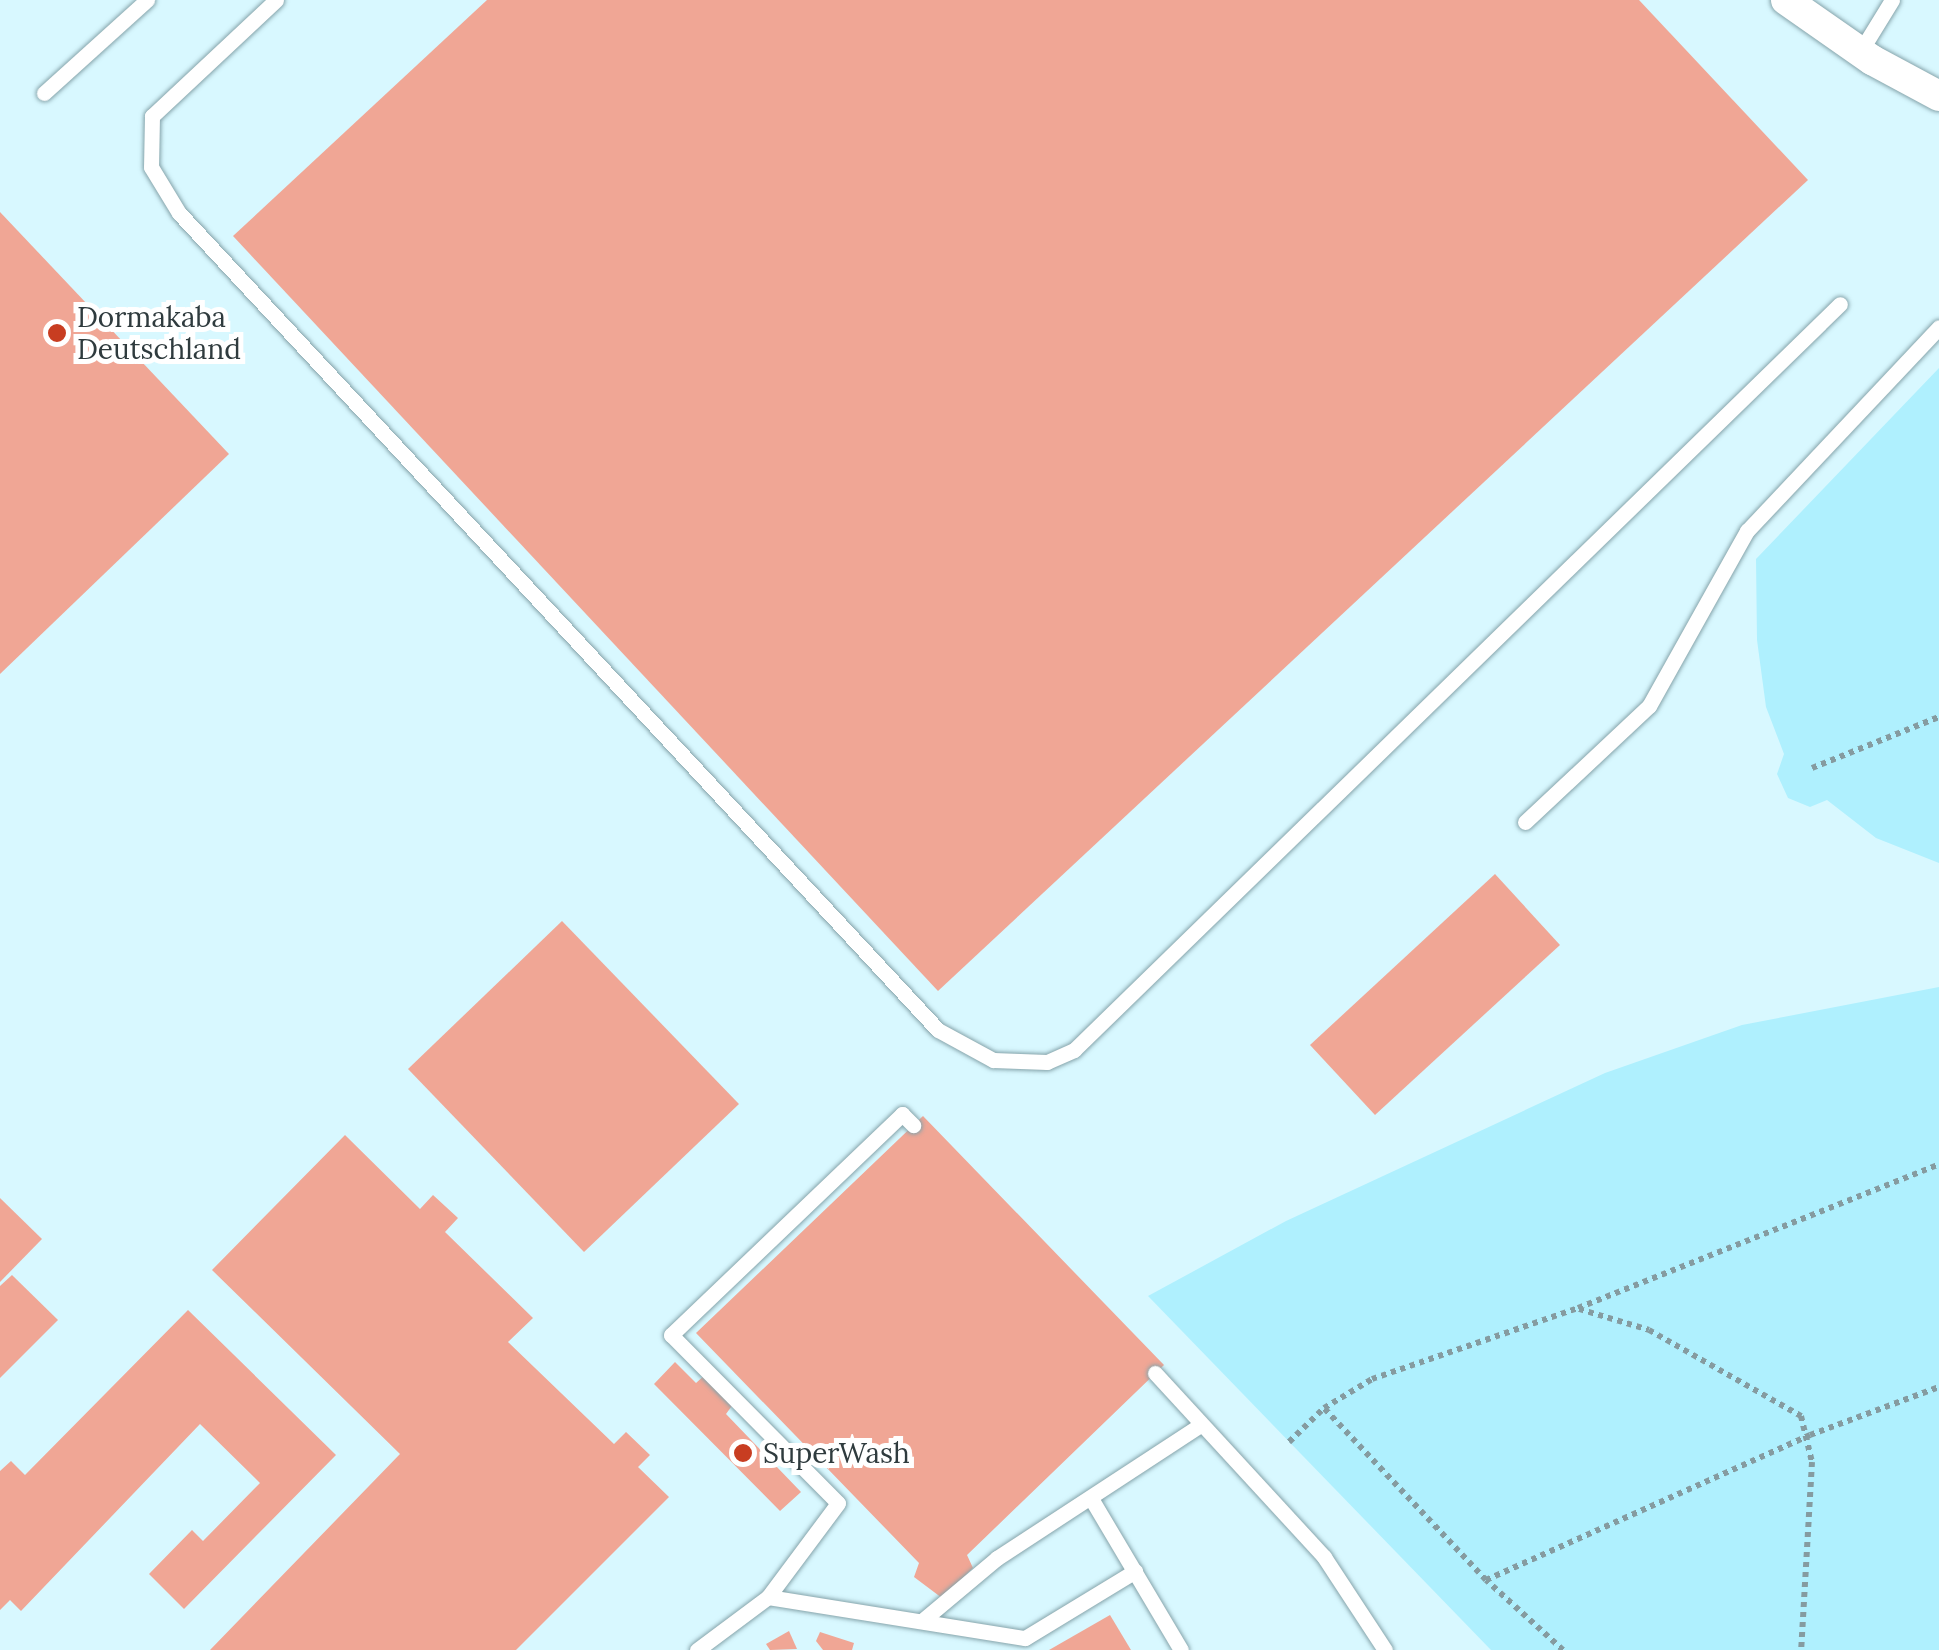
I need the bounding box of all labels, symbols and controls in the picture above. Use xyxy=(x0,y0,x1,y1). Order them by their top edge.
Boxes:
place label: Dormakaba Deutschland xyxy=(77,300,241,366)
marker: Dormakaba Deutschland xyxy=(46,322,68,344)
place label: SuperWash xyxy=(763,1436,910,1470)
marker: SuperWash xyxy=(732,1442,754,1464)

